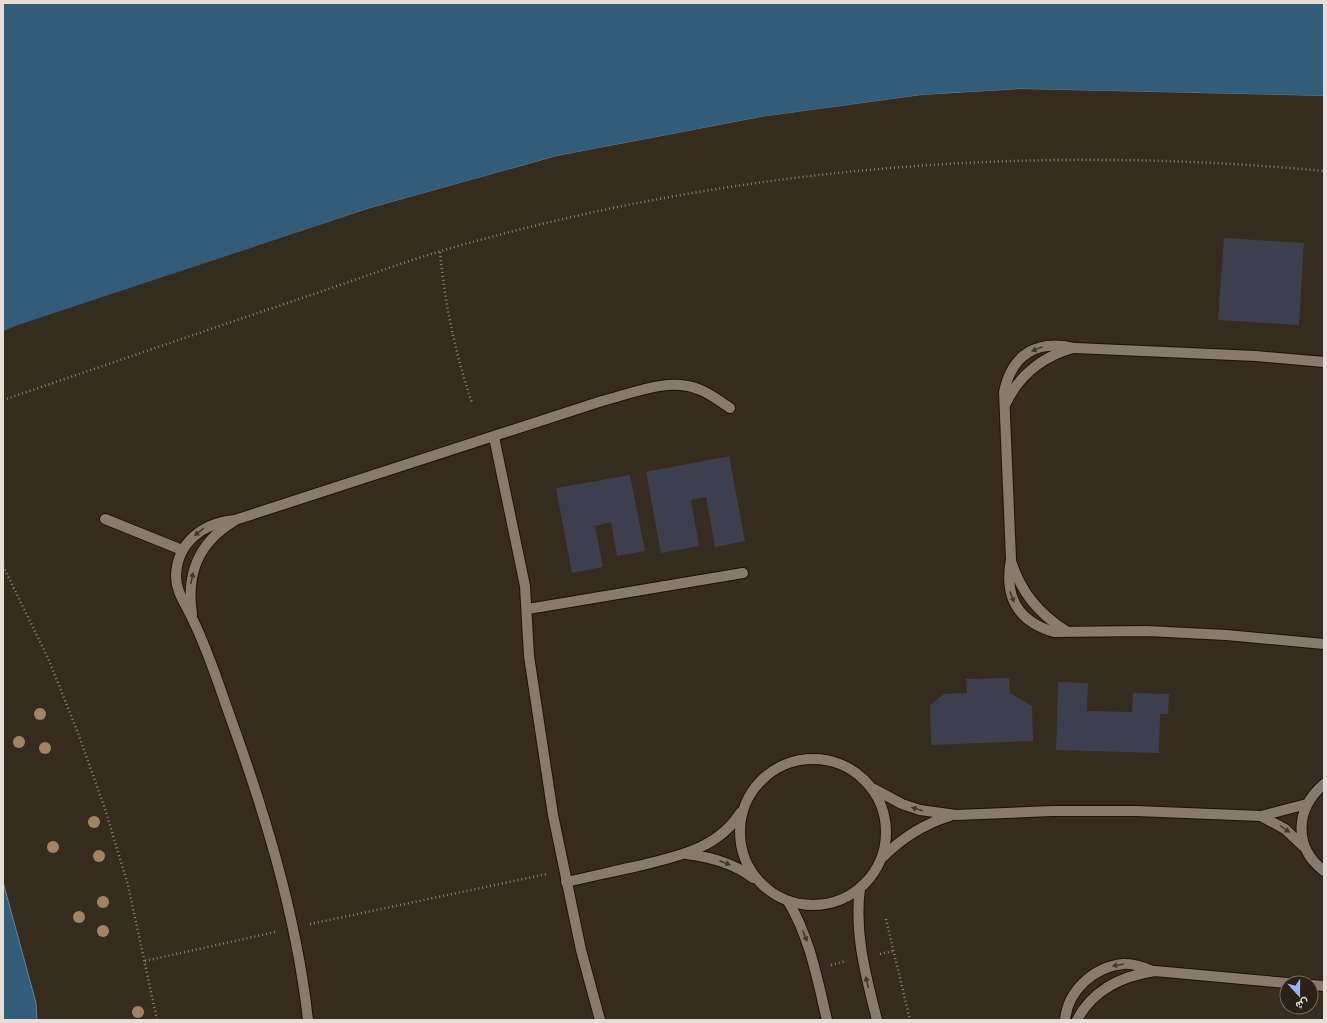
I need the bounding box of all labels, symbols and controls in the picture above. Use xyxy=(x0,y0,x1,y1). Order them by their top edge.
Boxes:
one-way arrow xyxy=(1030,346,1042,352)
one-way arrow xyxy=(193,528,204,537)
one-way arrow xyxy=(189,572,195,584)
one-way arrow xyxy=(1010,592,1016,604)
one-way arrow xyxy=(911,806,923,812)
one-way arrow xyxy=(1279,825,1290,833)
one-way arrow xyxy=(719,860,731,866)
one-way arrow xyxy=(803,930,809,942)
one-way arrow xyxy=(1111,963,1124,969)
north arrow xyxy=(1279,975,1319,1015)
one-way arrow xyxy=(864,976,870,988)
text: ش xyxy=(1294,994,1312,1014)

